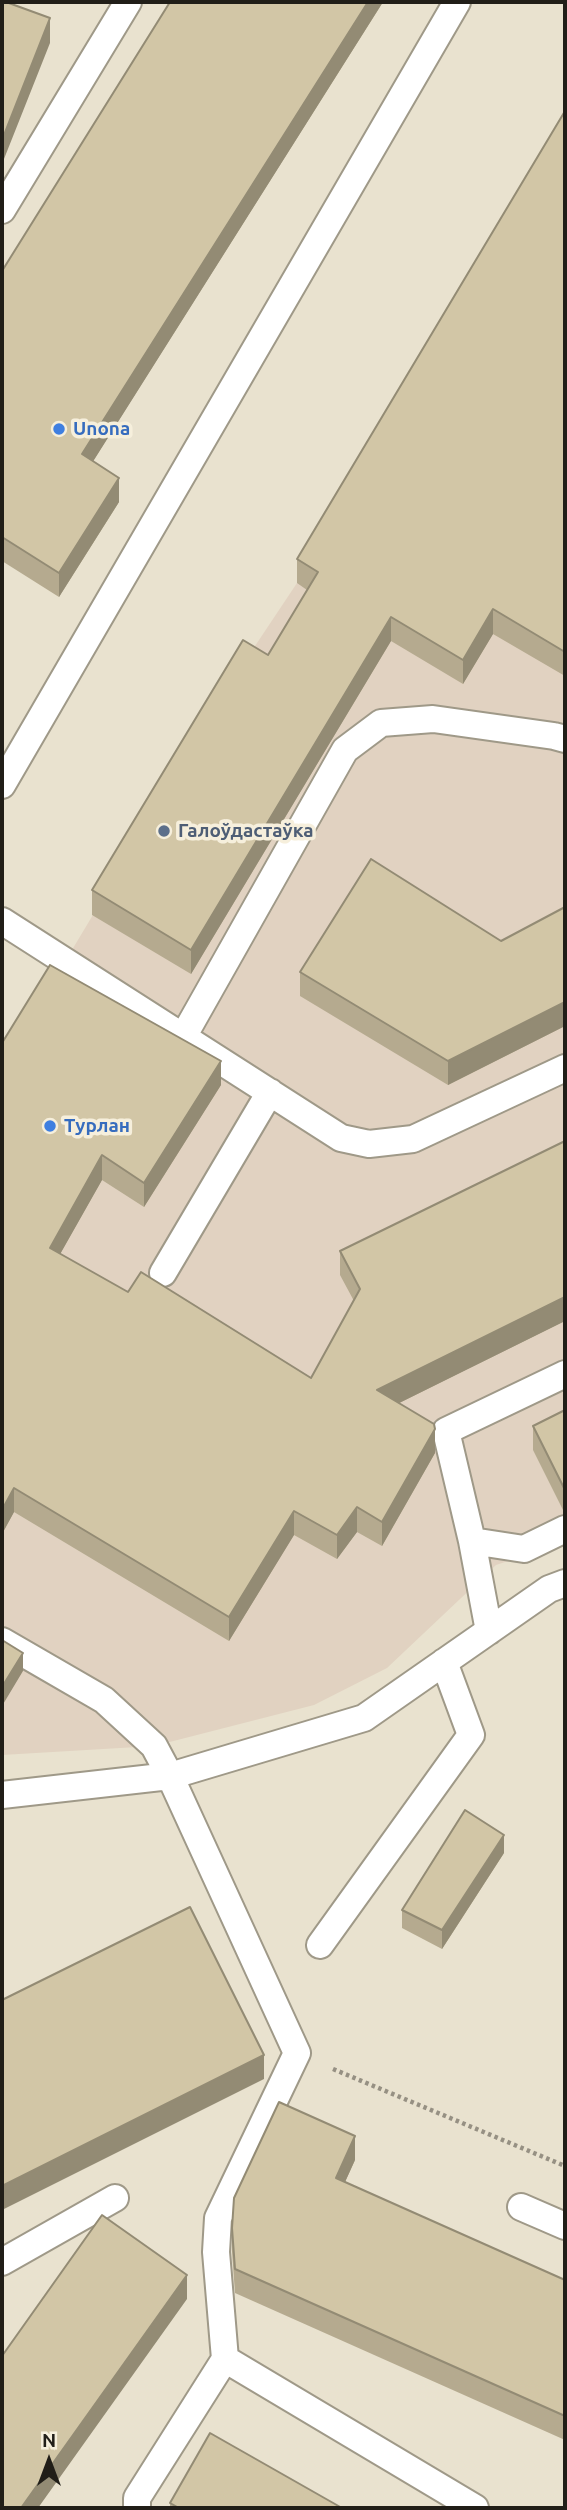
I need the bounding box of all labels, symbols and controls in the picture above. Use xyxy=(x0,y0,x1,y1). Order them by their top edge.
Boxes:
place label: Unona xyxy=(73,418,130,440)
marker: Unona xyxy=(51,421,67,437)
place label: Галоўдастаўка xyxy=(178,820,314,842)
marker: Галоўдастаўка xyxy=(156,823,172,839)
place label: Турлан xyxy=(64,1115,130,1137)
marker: Турлан xyxy=(42,1118,58,1134)
north arrow xyxy=(14,2426,84,2496)
text: N xyxy=(42,2429,56,2451)

